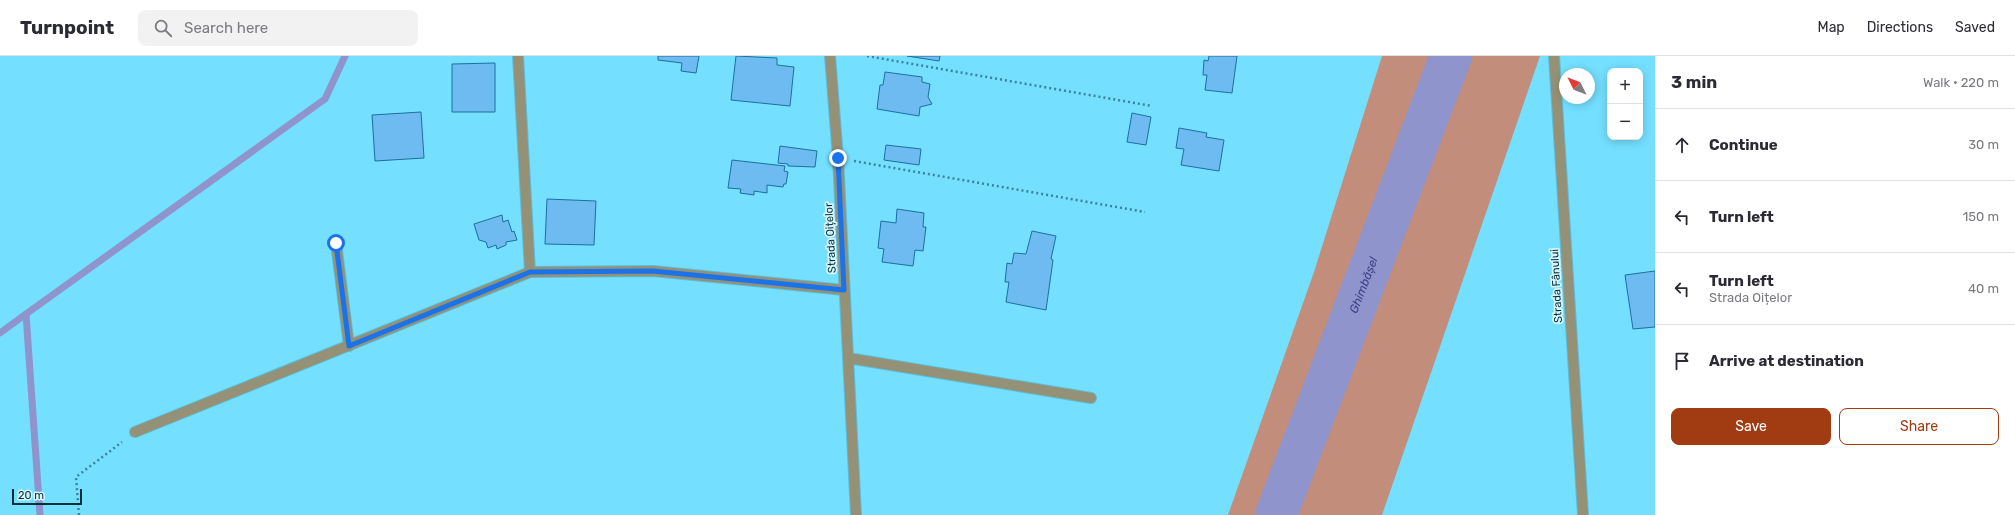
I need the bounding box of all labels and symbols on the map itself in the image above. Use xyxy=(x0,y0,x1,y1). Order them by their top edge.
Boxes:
north arrow xyxy=(1559,68,1595,104)
route end xyxy=(829,149,847,167)
street label: Strada Oițelor xyxy=(822,202,839,273)
route start xyxy=(327,234,345,252)
street label: Strada Fânului xyxy=(1548,249,1565,323)
water label: Ghimbășel xyxy=(1347,254,1381,315)
scale bar xyxy=(12,487,82,506)

